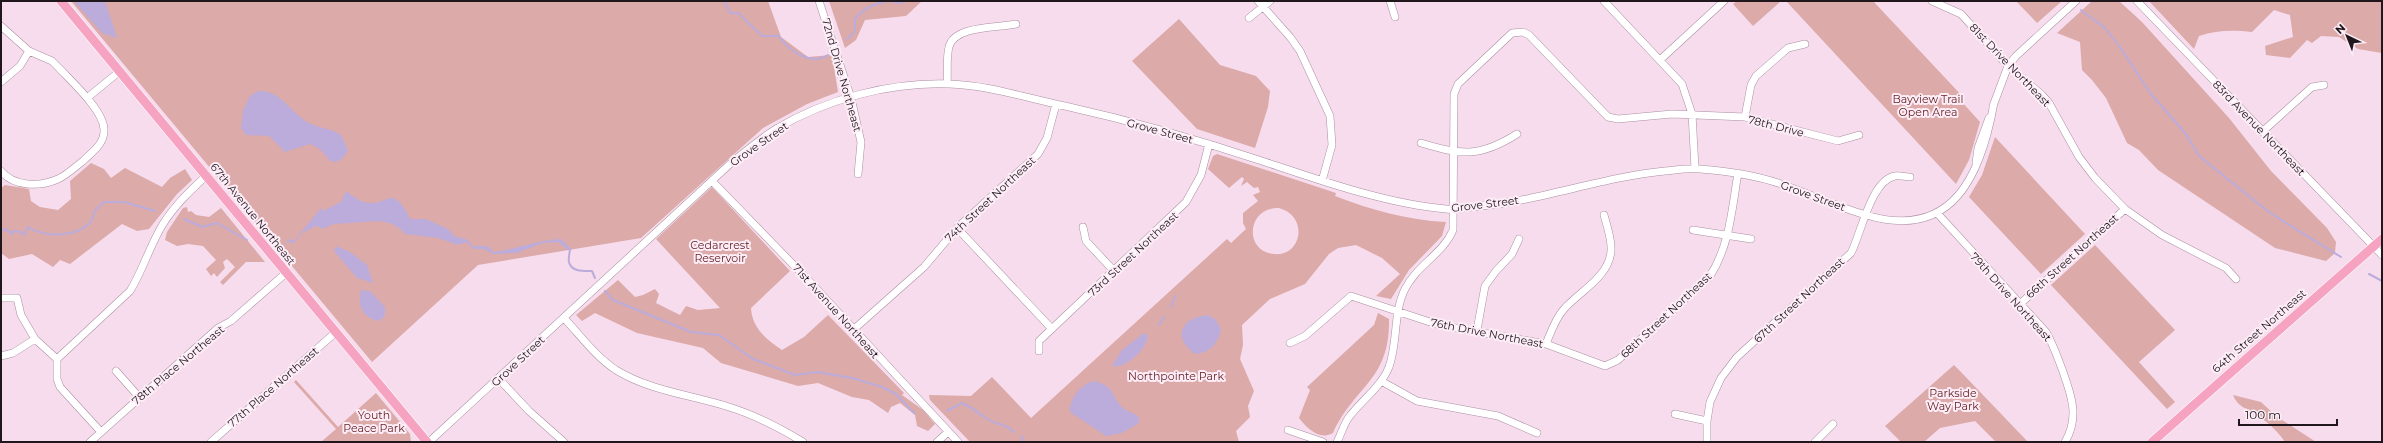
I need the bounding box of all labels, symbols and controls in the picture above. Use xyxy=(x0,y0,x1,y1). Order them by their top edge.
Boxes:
north arrow xyxy=(2327,16,2367,56)
street label: 72nd Drive Northeast xyxy=(819,17,865,134)
street label: 81st Drive Northeast xyxy=(1967,20,2054,110)
text: N xyxy=(2332,21,2348,37)
street label: 83rd Avenue Northeast xyxy=(2210,77,2309,179)
park label: Bayview Trail Open Area xyxy=(1892,92,1964,119)
street label: 78th Drive xyxy=(1747,112,1806,140)
street label: Grove Street xyxy=(1125,115,1195,147)
street label: Grove Street xyxy=(727,118,791,169)
street label: 74th Street Northeast xyxy=(942,153,1039,245)
street label: 67th Avenue Northeast xyxy=(208,160,299,268)
street label: Grove Street xyxy=(1779,178,1848,214)
street label: Grove Street xyxy=(1450,193,1520,215)
street label: 73rd Street Northeast xyxy=(1085,208,1181,300)
street label: 66th Street Northeast xyxy=(2023,210,2121,301)
park label: Cedarcrest Reservoir xyxy=(690,238,750,265)
street label: 79th Drive Northeast xyxy=(1967,250,2055,345)
street label: 67th Street Northeast xyxy=(1751,254,1848,346)
street label: 71st Avenue Northeast xyxy=(790,261,883,362)
street label: 68th Street Northeast xyxy=(1617,269,1715,361)
street label: 64th Street Northeast xyxy=(2209,286,2309,376)
street label: 76th Drive Northeast xyxy=(1429,315,1545,351)
street label: 78th Place Northeast xyxy=(129,322,227,408)
street label: Grove Street xyxy=(488,332,548,389)
street label: 77th Place Northeast xyxy=(225,343,322,430)
park label: Northpointe Park xyxy=(1128,369,1224,383)
park label: Parkside Way Park xyxy=(1927,386,1979,413)
scale bar xyxy=(2239,401,2337,427)
text: 100 m xyxy=(2245,407,2281,422)
park label: Youth Peace Park xyxy=(343,408,405,435)

